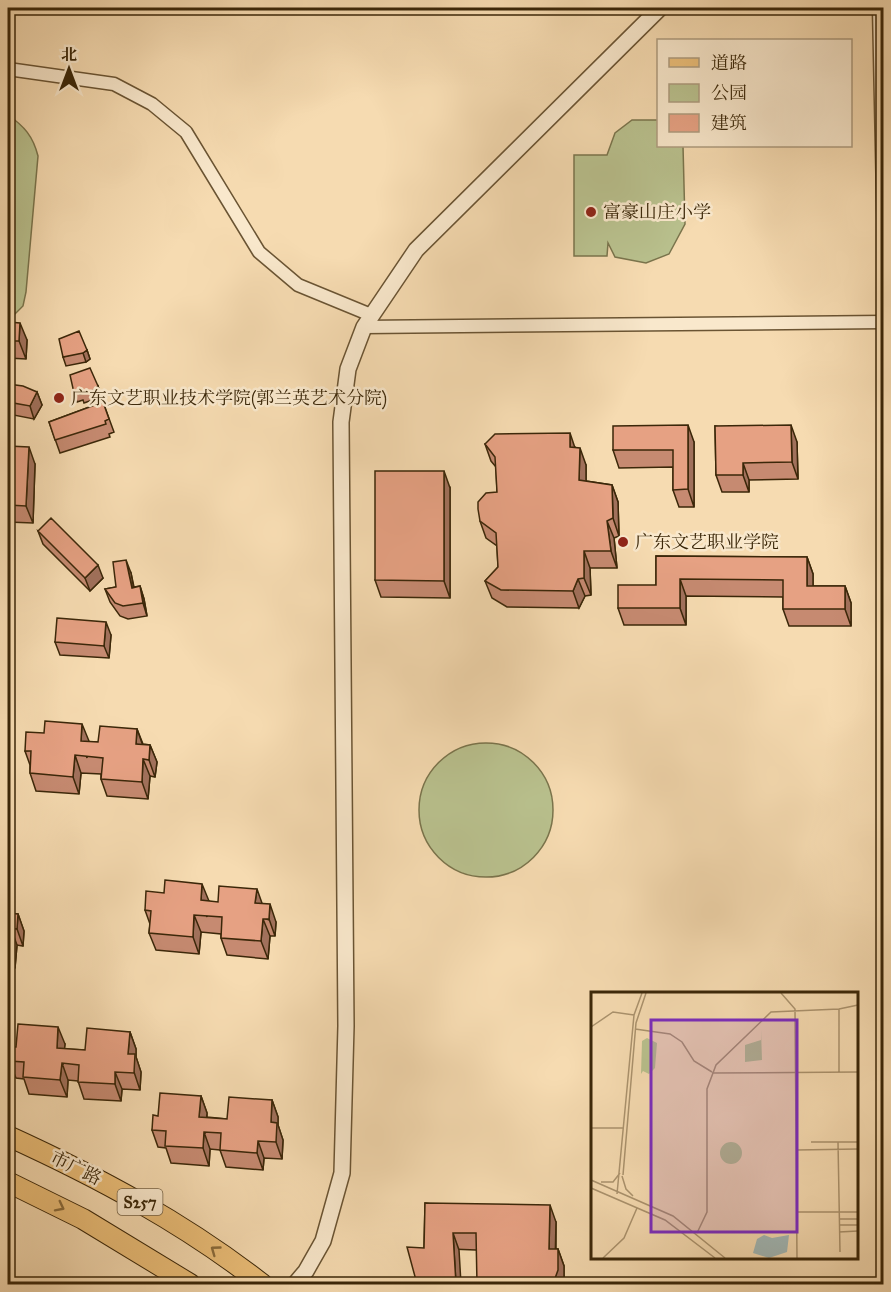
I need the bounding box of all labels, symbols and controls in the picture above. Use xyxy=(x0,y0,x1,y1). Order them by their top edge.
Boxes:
north arrow xyxy=(39,39,99,99)
legend xyxy=(657,39,852,147)
text: 北 xyxy=(61,45,77,64)
text: 道路 xyxy=(711,52,747,74)
text: 公园 xyxy=(711,82,747,104)
text: 建筑 xyxy=(711,112,747,134)
place label: 富豪山庄小学 xyxy=(603,201,711,223)
marker: 富豪山庄小学 xyxy=(584,205,598,219)
place label: 广东文艺职业技术学院(郭兰英艺术分院) xyxy=(71,387,387,410)
marker: 广东文艺职业技术学院(郭兰英艺术分院) xyxy=(52,391,66,405)
place label: 广东文艺职业学院 xyxy=(635,531,779,553)
marker: 广东文艺职业学院 xyxy=(616,535,630,549)
inset map xyxy=(591,992,858,1259)
street label: 市广路 xyxy=(47,1146,105,1190)
road number: S257 xyxy=(118,1189,162,1215)
one-way arrow xyxy=(54,1200,65,1212)
one-way arrow xyxy=(210,1246,221,1257)

